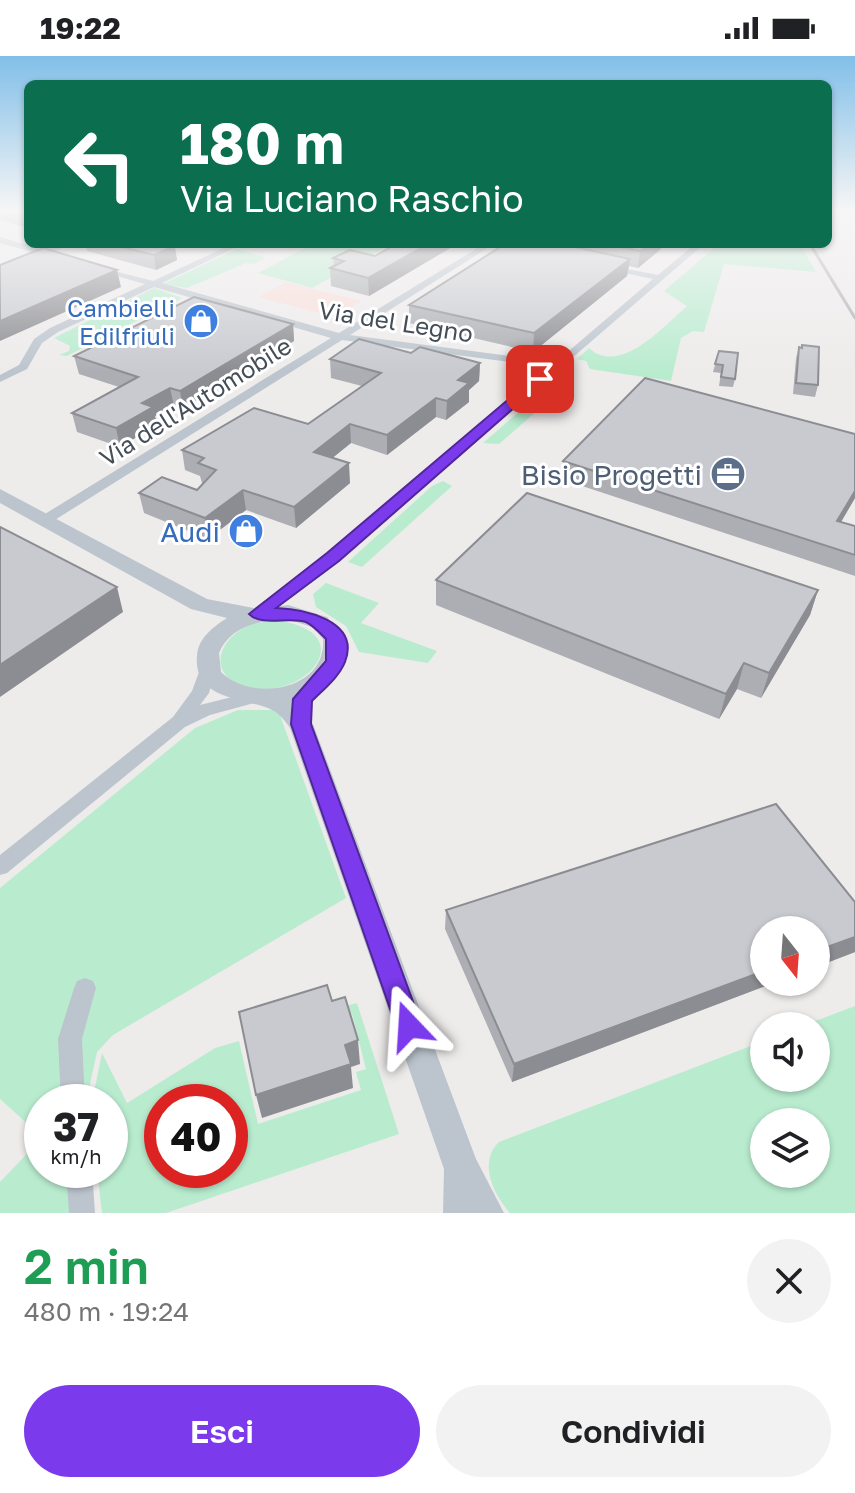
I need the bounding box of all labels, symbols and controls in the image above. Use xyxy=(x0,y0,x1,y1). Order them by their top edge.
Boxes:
text: 19:22 xyxy=(40,10,121,46)
text: 180 m xyxy=(180,109,344,176)
icon: left xyxy=(48,112,152,216)
text: Via Luciano Raschio xyxy=(180,177,524,220)
place label: Cambielli Edilfriuli xyxy=(67,293,175,350)
street label: Via del Legno xyxy=(317,294,475,348)
shop icon: Cambielli Edilfriuli xyxy=(182,302,220,340)
street label: Via dell'Automobile xyxy=(94,330,296,472)
pin xyxy=(506,345,574,413)
icon: arrive xyxy=(518,357,562,401)
office icon: Bisio Progetti xyxy=(709,455,747,493)
place label: Bisio Progetti xyxy=(521,458,702,491)
shop icon: Audi xyxy=(227,512,265,550)
place label: Audi xyxy=(160,515,220,548)
north arrow xyxy=(750,916,830,996)
map controls xyxy=(750,916,830,1188)
position arrow xyxy=(367,984,451,1068)
button: sound xyxy=(750,1012,830,1092)
speed limit sign: 40 xyxy=(144,1084,248,1188)
text: 37 xyxy=(53,1102,99,1150)
button: layers xyxy=(750,1108,830,1188)
text: km/h xyxy=(51,1144,101,1168)
text: 2 min xyxy=(24,1237,149,1295)
button: close xyxy=(747,1239,831,1323)
text: 480 m · 19:24 xyxy=(24,1296,189,1327)
button: Esci xyxy=(24,1385,420,1477)
button: Condividi xyxy=(436,1385,831,1477)

